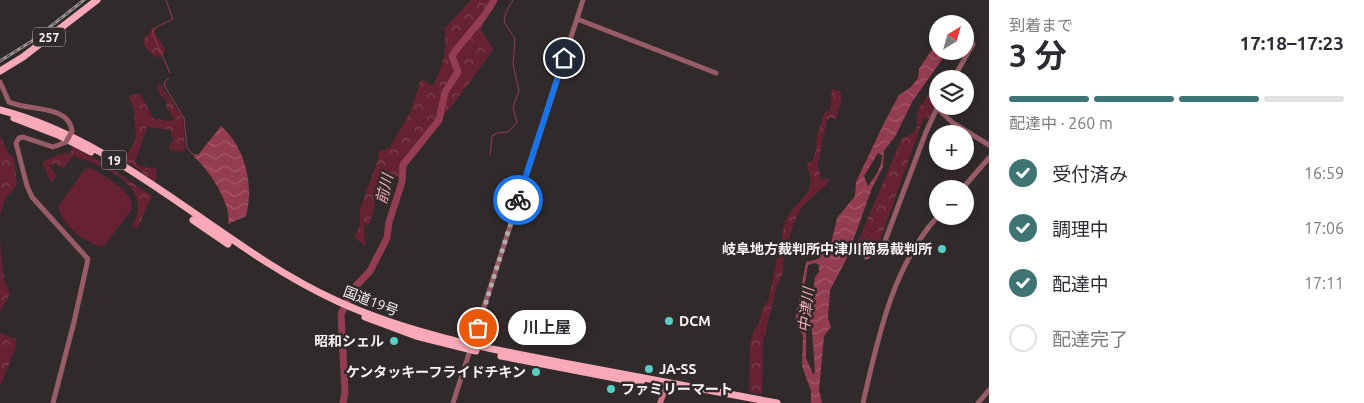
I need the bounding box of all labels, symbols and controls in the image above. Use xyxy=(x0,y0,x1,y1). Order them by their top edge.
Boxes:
north arrow xyxy=(929,15,974,60)
map controls xyxy=(929,15,974,225)
text: 到着まで xyxy=(1009,16,1073,34)
road number: 257 xyxy=(33,28,65,46)
text: 17:18–17:23 xyxy=(1239,32,1344,54)
pin xyxy=(543,37,585,79)
text: 3 分 xyxy=(1009,37,1067,73)
icon: home xyxy=(550,44,578,72)
button: layers xyxy=(929,70,974,115)
text: 配達中 · 260 m xyxy=(1009,114,1113,132)
button: + xyxy=(929,125,974,170)
road number: 19 xyxy=(102,150,126,170)
icon: check xyxy=(1009,159,1037,187)
text: 受付済み xyxy=(1052,163,1128,185)
text: 16:59 xyxy=(1304,164,1344,182)
water label: 前川 xyxy=(372,170,396,206)
courier xyxy=(493,175,543,225)
button: − xyxy=(929,180,974,225)
icon: bike xyxy=(504,186,532,214)
icon: check xyxy=(1009,214,1037,242)
text: 調理中 xyxy=(1052,218,1109,240)
text: 17:06 xyxy=(1304,219,1344,237)
place label: 岐阜地方裁判所中津川簡易裁判所 xyxy=(722,241,932,257)
marker: 岐阜地方裁判所中津川簡易裁判所 xyxy=(936,243,948,255)
icon: check xyxy=(1009,269,1037,297)
text: 配達中 xyxy=(1052,273,1109,295)
text: 17:11 xyxy=(1304,274,1344,292)
street label: 国道19号 xyxy=(341,283,401,319)
water label: 中津川 xyxy=(795,285,817,333)
pin xyxy=(457,307,499,349)
callout: 川上屋 xyxy=(508,310,586,346)
place label: DCM xyxy=(679,313,711,329)
icon: bag xyxy=(464,314,492,342)
marker: DCM xyxy=(663,315,675,327)
text: 川上屋 xyxy=(523,318,571,336)
text: 配達完了 xyxy=(1052,328,1128,350)
place label: 昭和シェル xyxy=(314,333,384,349)
marker: 昭和シェル xyxy=(388,335,400,347)
place label: JA-SS xyxy=(659,361,696,377)
marker: JA-SS xyxy=(643,363,655,375)
place label: ケンタッキーフライドチキン xyxy=(346,364,526,380)
marker: ケンタッキーフライドチキン xyxy=(530,366,542,378)
place label: ファミリーマート xyxy=(621,381,733,397)
marker: ファミリーマート xyxy=(605,383,617,395)

